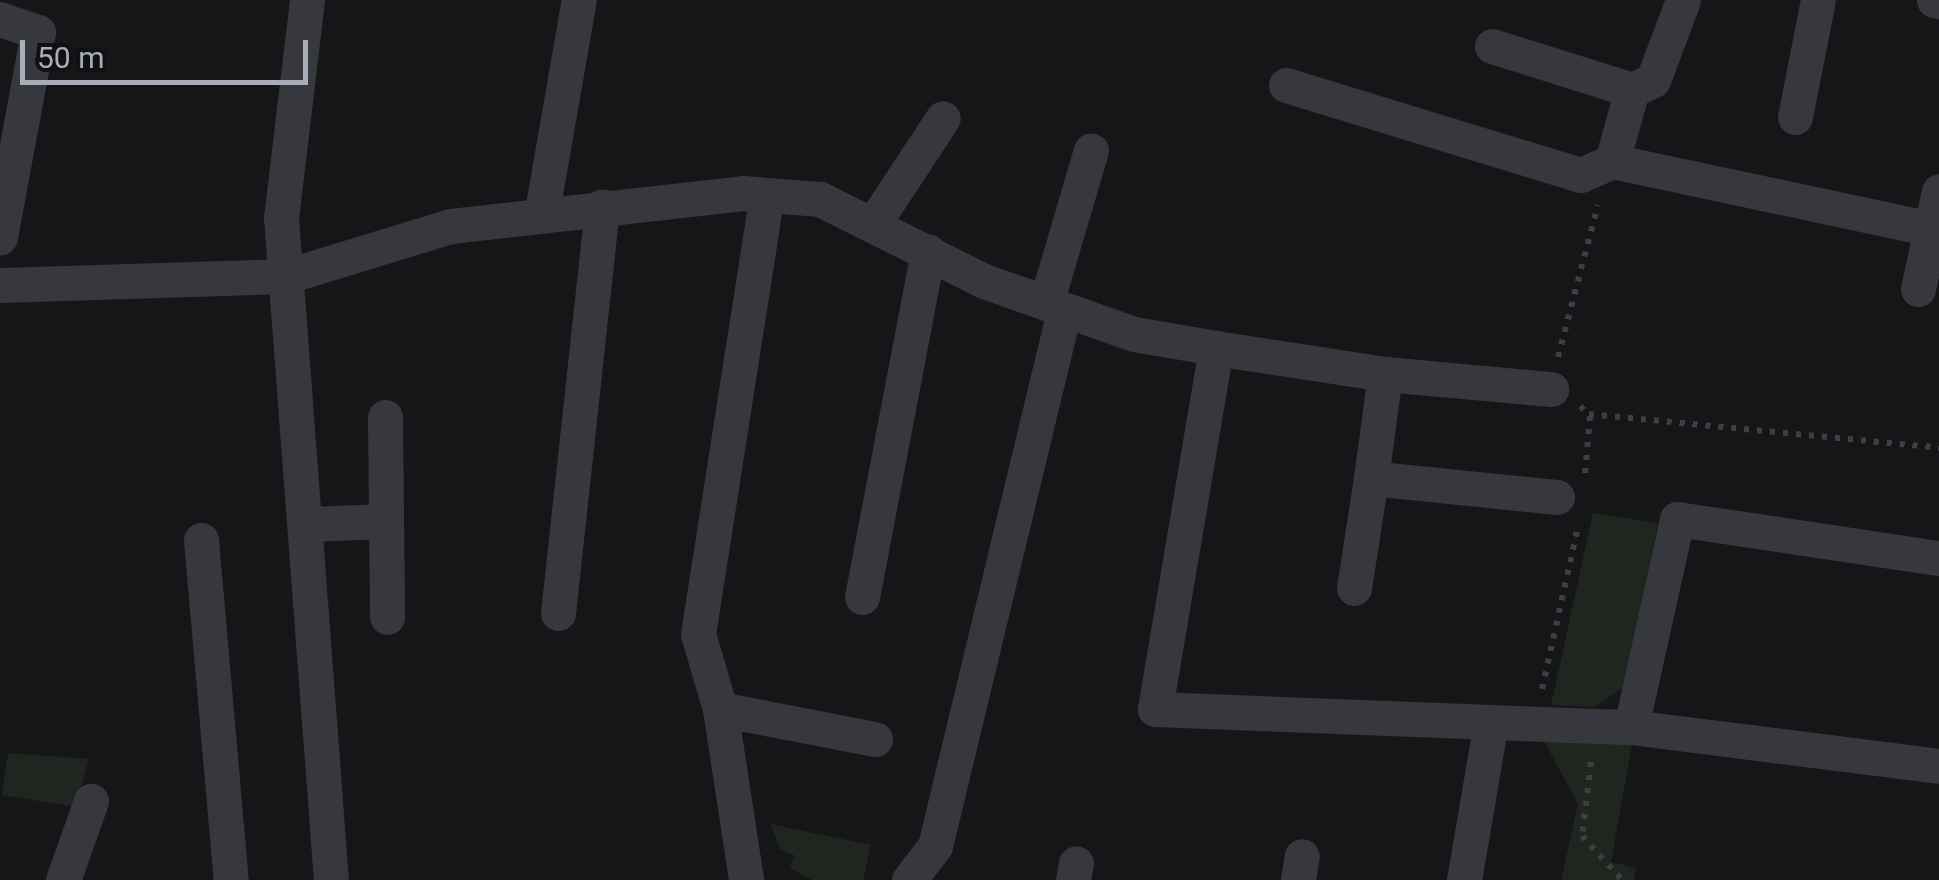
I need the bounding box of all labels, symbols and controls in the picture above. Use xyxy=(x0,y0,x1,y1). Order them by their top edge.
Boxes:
scale bar xyxy=(25,20,312,82)
text: 50 m xyxy=(37,40,104,75)

